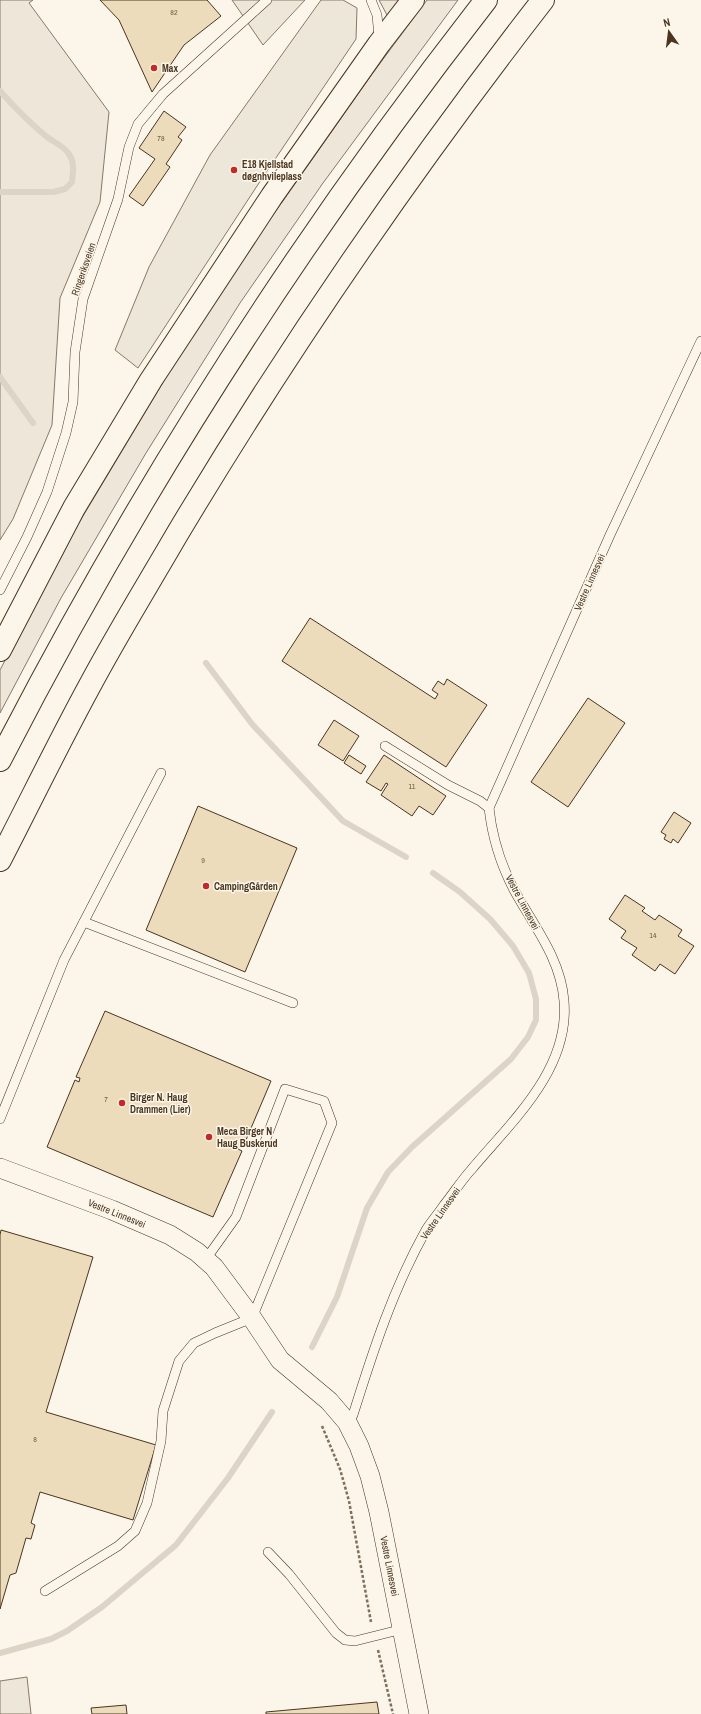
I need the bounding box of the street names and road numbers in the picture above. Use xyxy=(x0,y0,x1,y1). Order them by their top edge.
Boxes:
street label: Ringeriksveien xyxy=(68,241,99,297)
street label: Vestre Linnesvei xyxy=(571,552,608,613)
street label: Vestre Linnesvei xyxy=(502,872,543,932)
street label: Vestre Linnesvei xyxy=(418,1185,463,1242)
street label: Vestre Linnesvei xyxy=(86,1196,148,1231)
street label: Vestre Linnesvei xyxy=(377,1535,402,1597)

